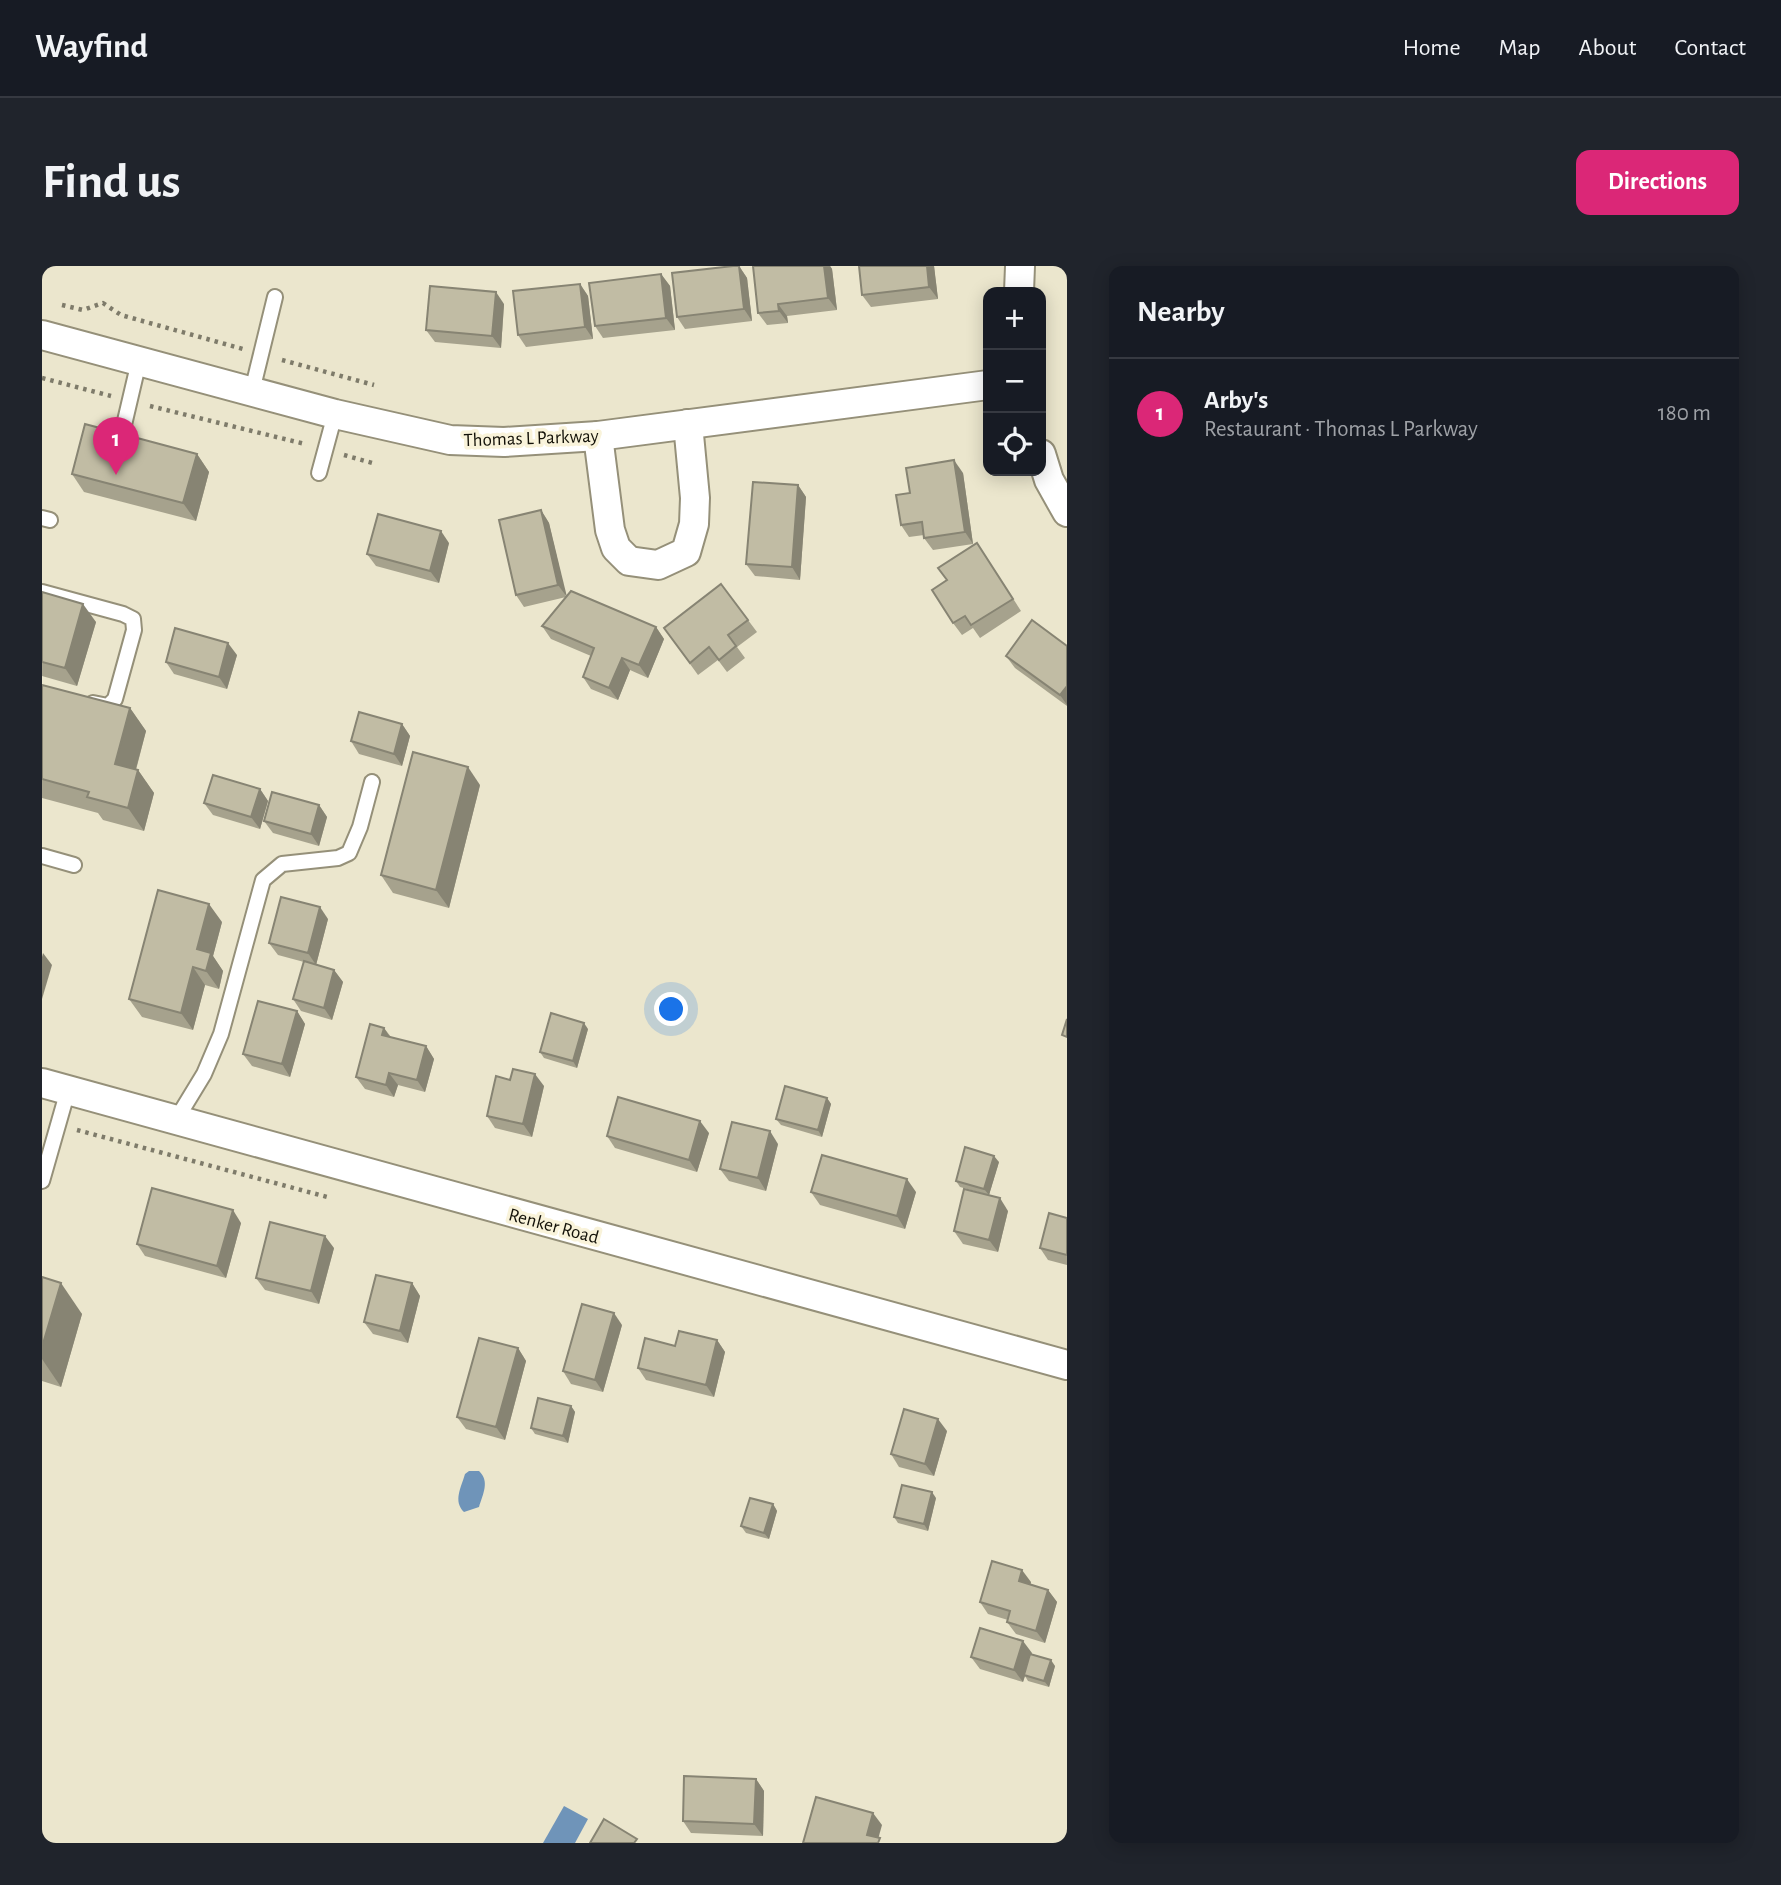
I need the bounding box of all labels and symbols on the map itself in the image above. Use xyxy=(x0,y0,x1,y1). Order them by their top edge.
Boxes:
pin: 1 xyxy=(93,417,139,475)
street label: Thomas L Parkway xyxy=(463,427,599,450)
your location xyxy=(654,992,688,1026)
street label: Renker Road xyxy=(506,1205,601,1248)

